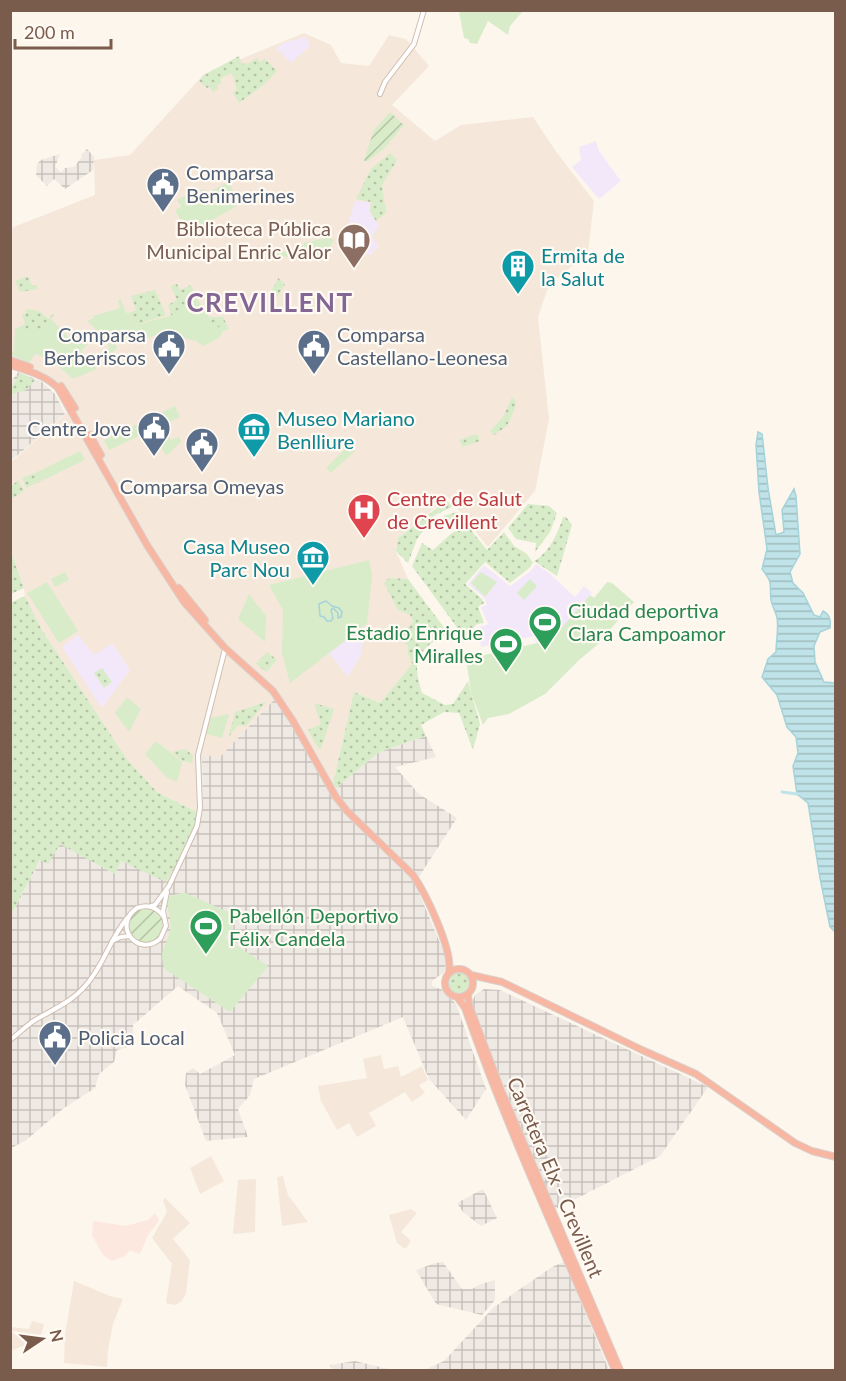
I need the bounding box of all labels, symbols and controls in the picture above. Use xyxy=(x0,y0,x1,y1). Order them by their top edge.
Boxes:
scale bar xyxy=(15,12,111,50)
text: 200 m xyxy=(24,21,75,43)
place label: Comparsa Benimerines xyxy=(186,160,295,207)
public building icon: Comparsa Benimerines xyxy=(145,166,181,213)
place label: Biblioteca Pública Municipal Enric Valor xyxy=(146,216,332,263)
library icon: Biblioteca Pública Municipal Enric Valor xyxy=(336,222,372,269)
place label: Ermita de la Salut xyxy=(541,243,625,290)
building icon: Ermita de la Salut xyxy=(500,248,536,295)
district label: CREVILLENT xyxy=(186,286,354,318)
place label: Comparsa Berberiscos xyxy=(44,322,146,369)
place label: Comparsa Castellano-Leonesa xyxy=(337,322,508,369)
public building icon: Comparsa Berberiscos xyxy=(151,328,187,375)
public building icon: Comparsa Castellano-Leonesa xyxy=(296,328,332,375)
place label: Museo Mariano Benlliure xyxy=(277,406,415,453)
public building icon: Centre Jove xyxy=(136,410,172,457)
museum icon: Museo Mariano Benlliure xyxy=(236,411,272,458)
place label: Centre Jove xyxy=(27,416,131,440)
public building icon: Comparsa Omeyas xyxy=(184,426,220,473)
place label: Comparsa Omeyas xyxy=(120,474,284,498)
place label: Centre de Salut de Crevillent xyxy=(387,486,522,533)
hospital icon: Centre de Salut de Crevillent xyxy=(346,492,382,539)
place label: Casa Museo Parc Nou xyxy=(183,534,290,581)
museum icon: Casa Museo Parc Nou xyxy=(295,539,331,586)
place label: Ciudad deportiva Clara Campoamor xyxy=(568,598,726,645)
sports icon: Ciudad deportiva Clara Campoamor xyxy=(527,604,563,651)
place label: Estadio Enrique Miralles xyxy=(346,620,483,667)
sports icon: Estadio Enrique Miralles xyxy=(488,626,524,673)
place label: Pabellón Deportivo Félix Candela xyxy=(229,903,399,950)
sports icon: Pabellón Deportivo Félix Candela xyxy=(188,908,224,955)
public building icon: Policia Local xyxy=(37,1019,73,1066)
place label: Policia Local xyxy=(78,1025,185,1049)
street label: Carretera Elx - Crevillent xyxy=(503,1073,609,1281)
north arrow xyxy=(12,1309,72,1369)
text: N xyxy=(46,1327,68,1344)

